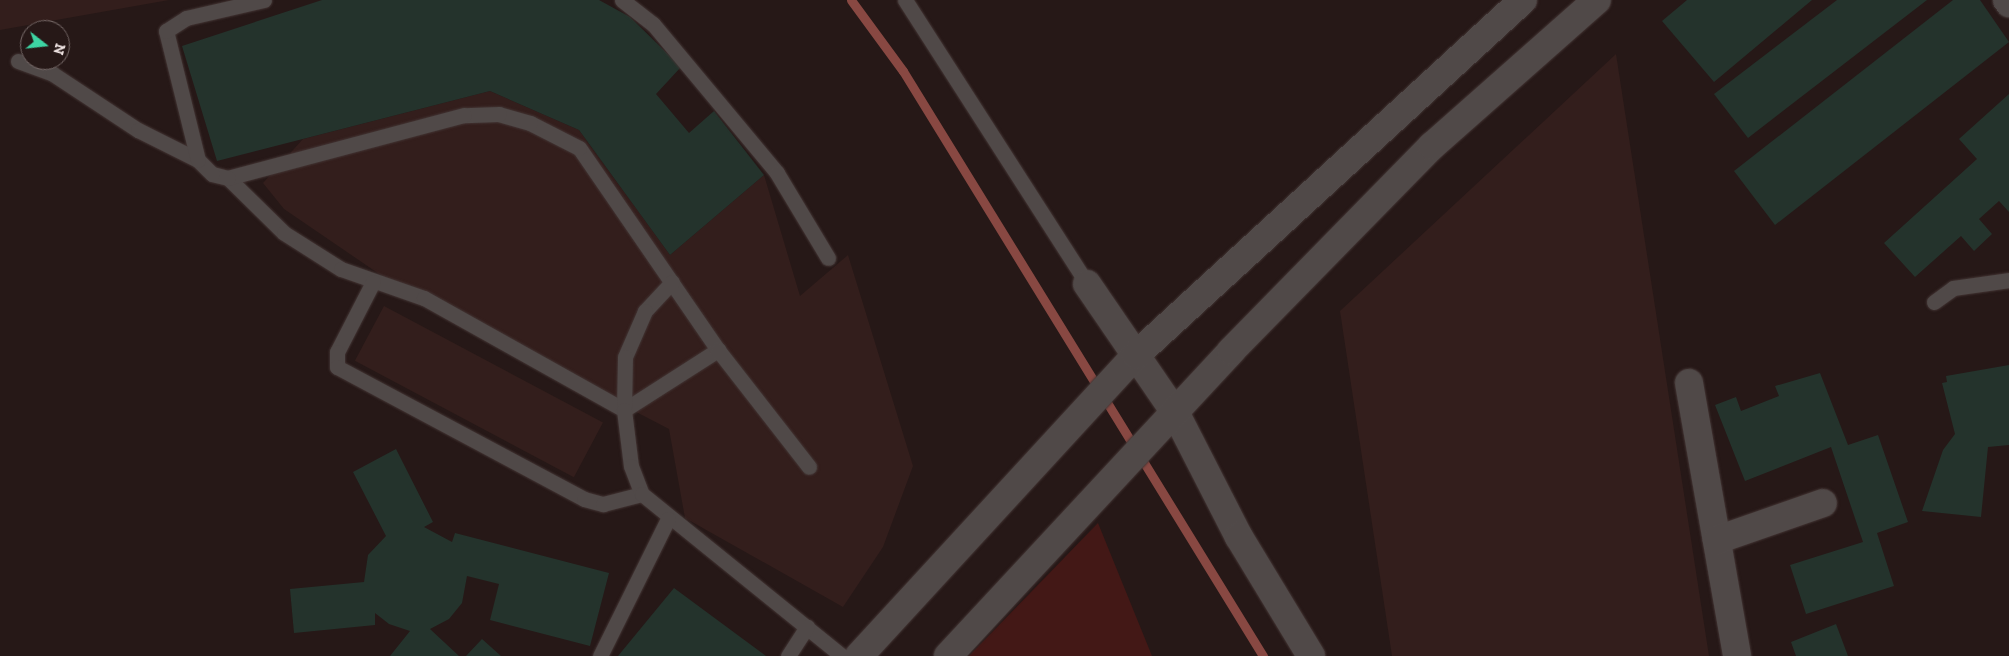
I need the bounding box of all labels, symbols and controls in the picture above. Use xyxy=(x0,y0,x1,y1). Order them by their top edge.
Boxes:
north arrow xyxy=(20,20,70,70)
text: N xyxy=(49,42,69,56)

